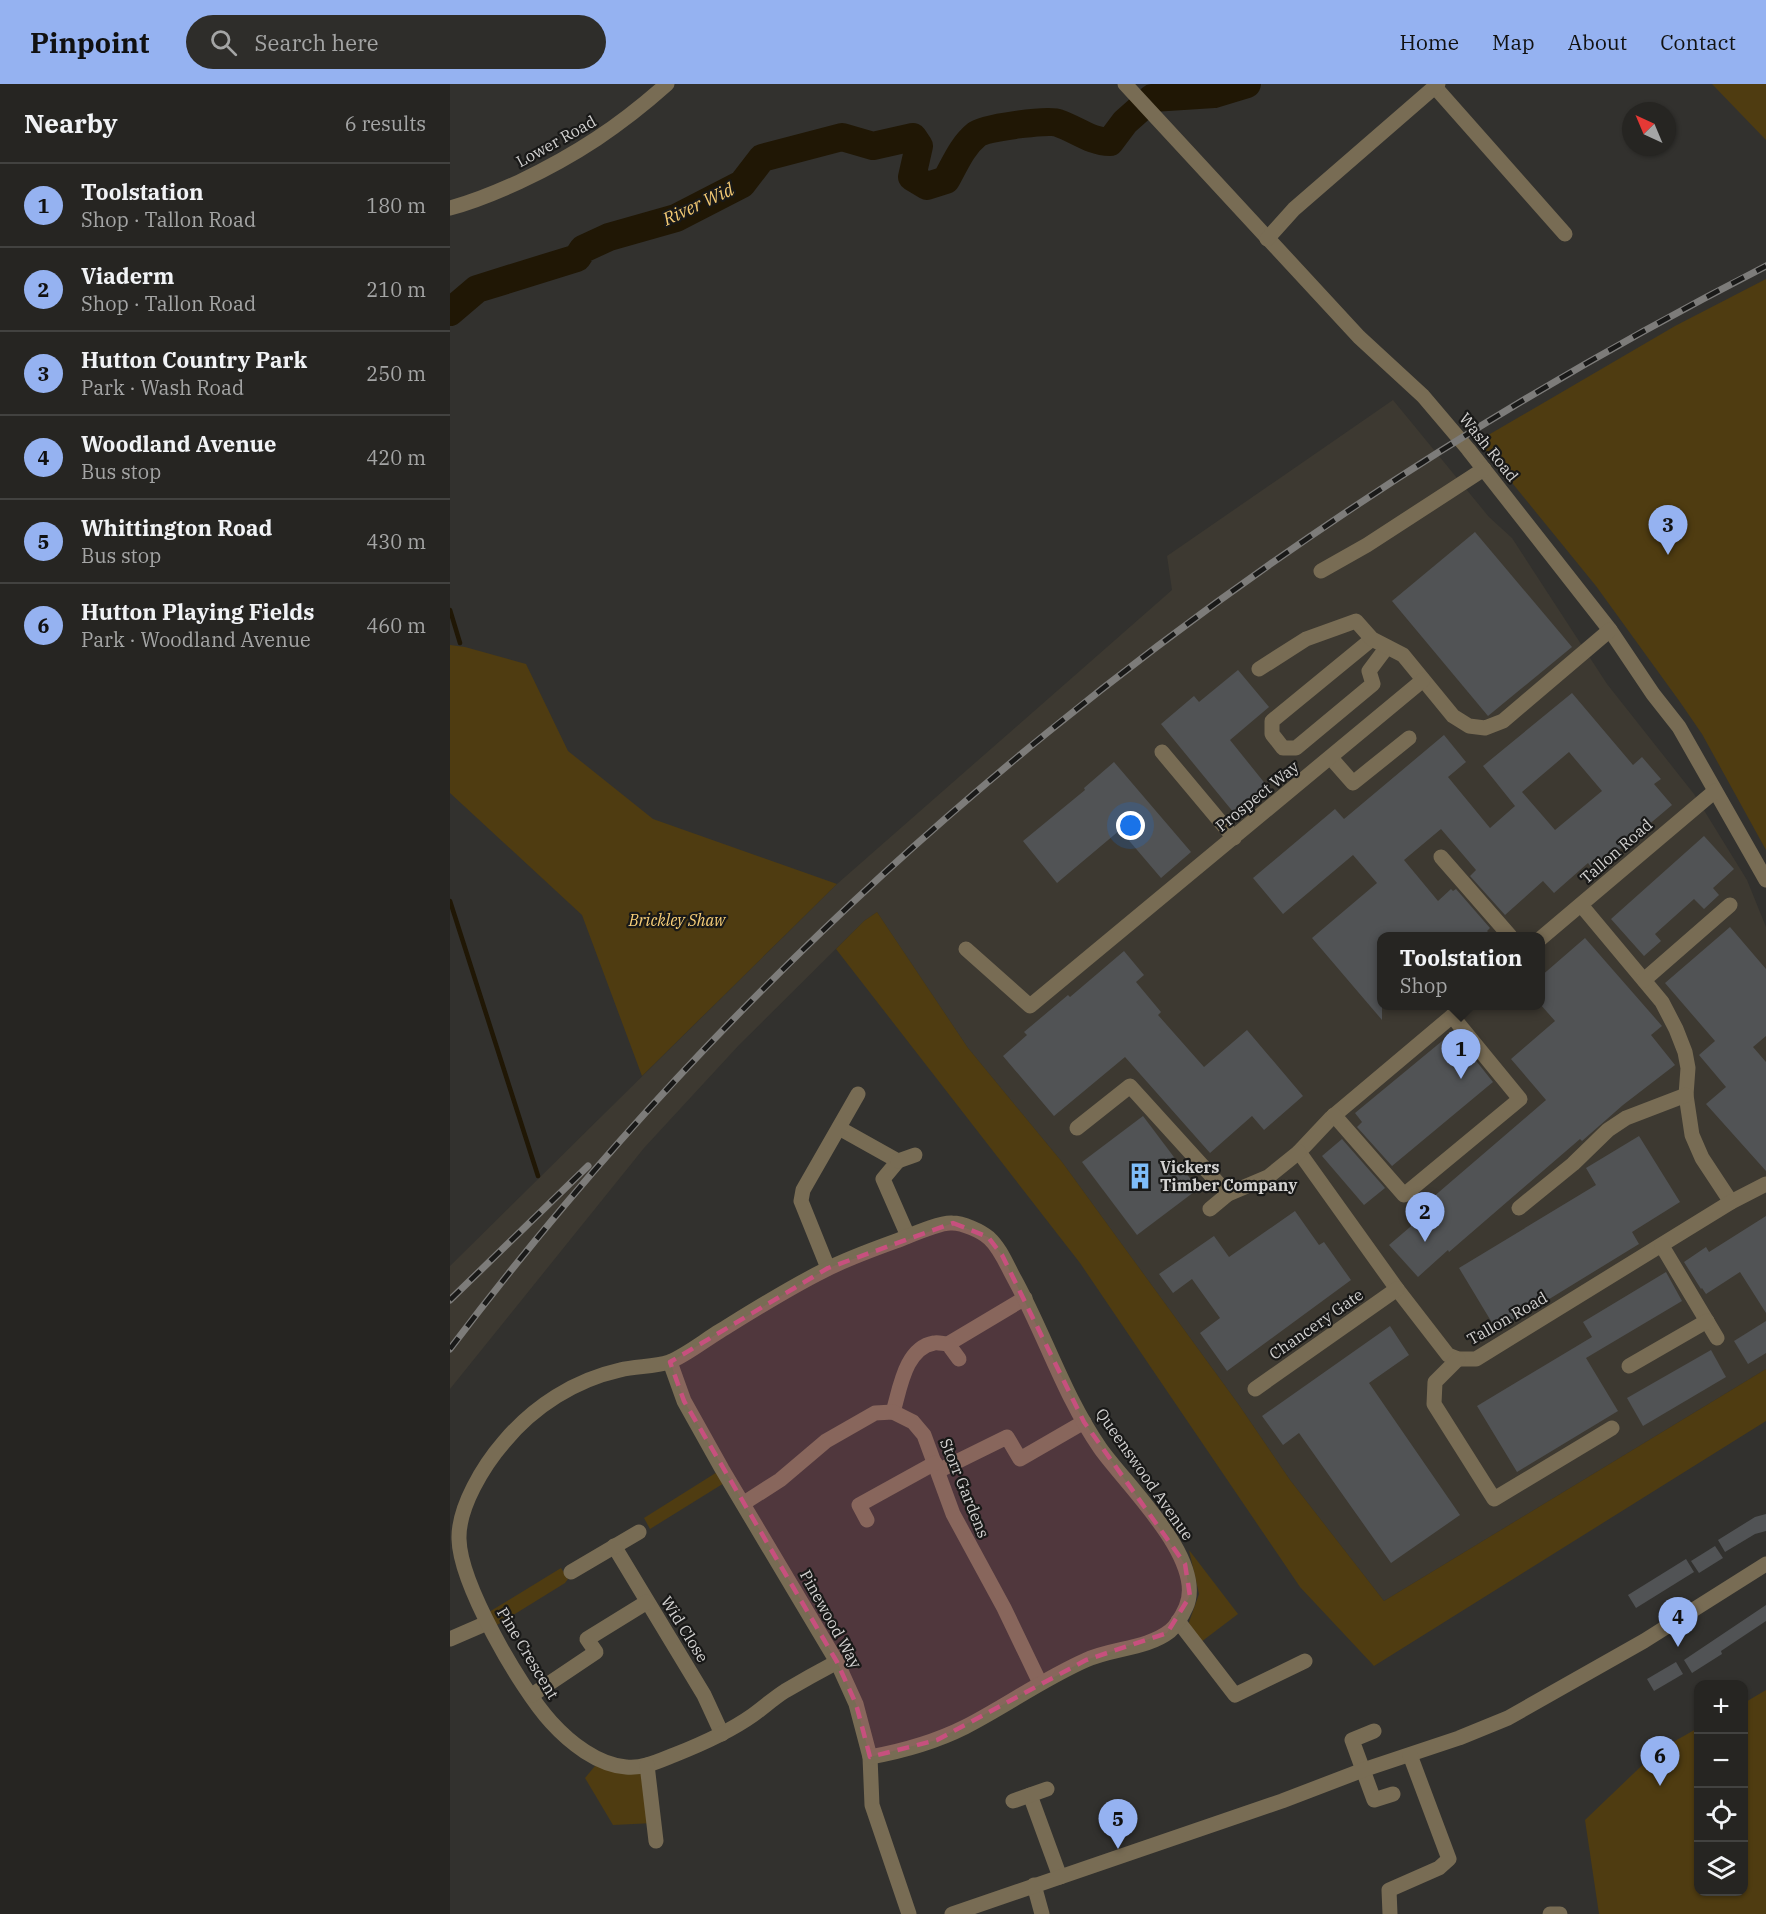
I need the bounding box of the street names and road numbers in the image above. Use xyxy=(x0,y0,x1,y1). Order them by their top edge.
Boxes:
street label: Lower Road xyxy=(513,111,600,171)
street label: Wash Road xyxy=(1455,408,1523,486)
street label: Prospect Way xyxy=(1211,756,1303,836)
street label: Tallon Road xyxy=(1576,814,1656,888)
street label: Chancery Gate xyxy=(1265,1284,1367,1364)
street label: Tallon Road xyxy=(1463,1287,1551,1349)
street label: Queenswood Avenue xyxy=(1092,1404,1198,1544)
street label: Storr Gardens xyxy=(936,1435,994,1541)
street label: Pinewood Way xyxy=(796,1566,867,1672)
street label: Wid Close xyxy=(657,1592,713,1666)
street label: Pine Crescent xyxy=(493,1603,563,1703)

